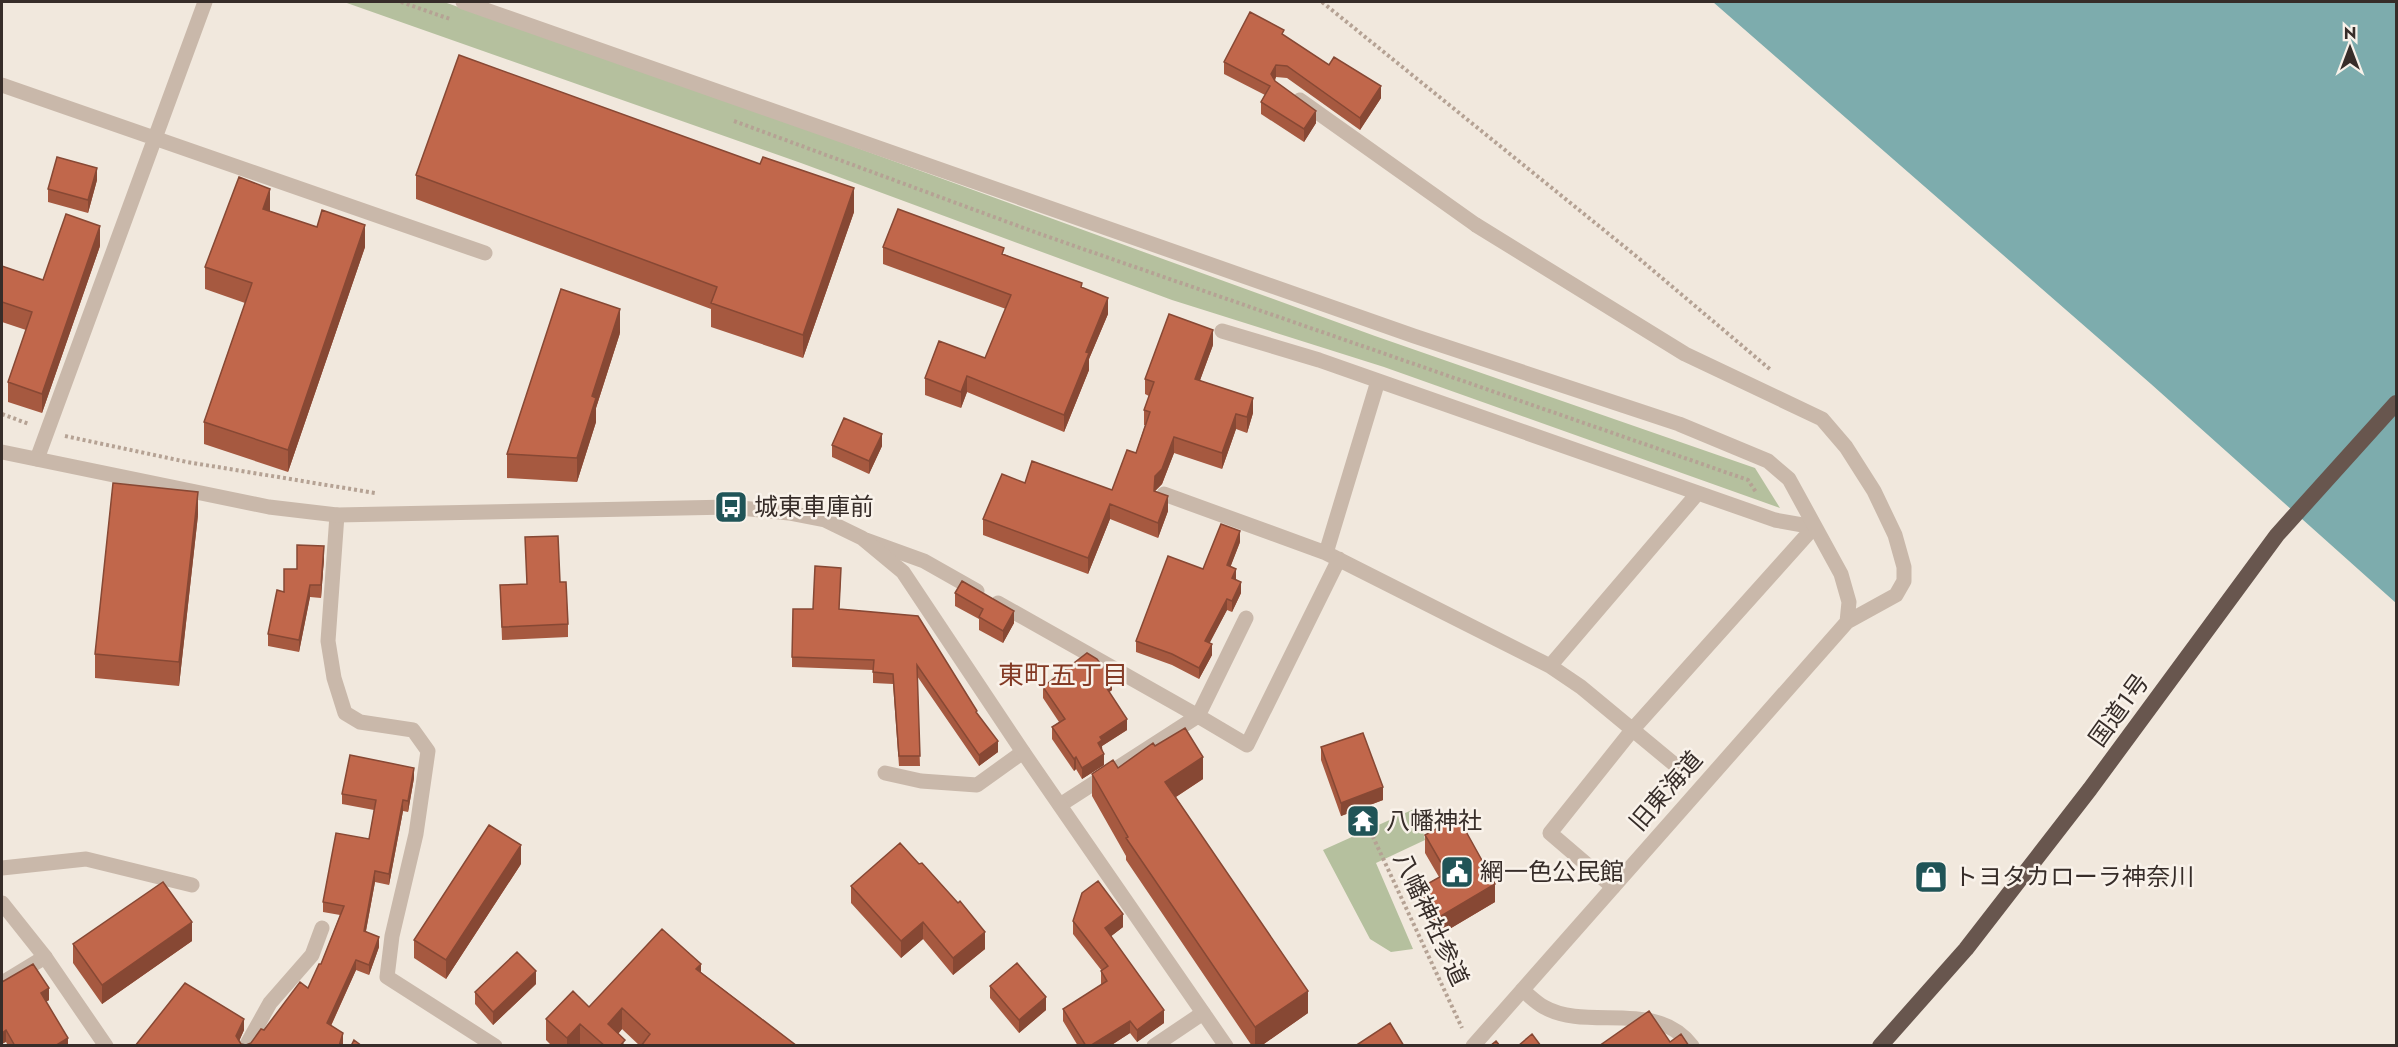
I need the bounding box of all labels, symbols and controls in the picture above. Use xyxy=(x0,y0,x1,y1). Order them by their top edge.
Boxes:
north arrow xyxy=(2320,18,2380,78)
text: N xyxy=(2344,22,2356,45)
bus stop icon: 城東車庫前 xyxy=(713,489,749,525)
place label: 城東車庫前 xyxy=(754,489,874,524)
district label: 東町五丁目 xyxy=(998,656,1128,694)
street label: 国道1号 xyxy=(2080,666,2157,753)
street label: 旧東海道 xyxy=(1621,743,1710,838)
temple icon: 八幡神社 xyxy=(1345,803,1381,839)
place label: 八幡神社 xyxy=(1386,803,1482,838)
street label: 八幡神社参道 xyxy=(1385,846,1478,991)
public building icon: 網一色公民館 xyxy=(1439,854,1475,890)
place label: 網一色公民館 xyxy=(1480,854,1624,889)
shop icon: トヨタカローラ神奈川 xyxy=(1913,859,1949,895)
place label: トヨタカローラ神奈川 xyxy=(1954,859,2194,894)

